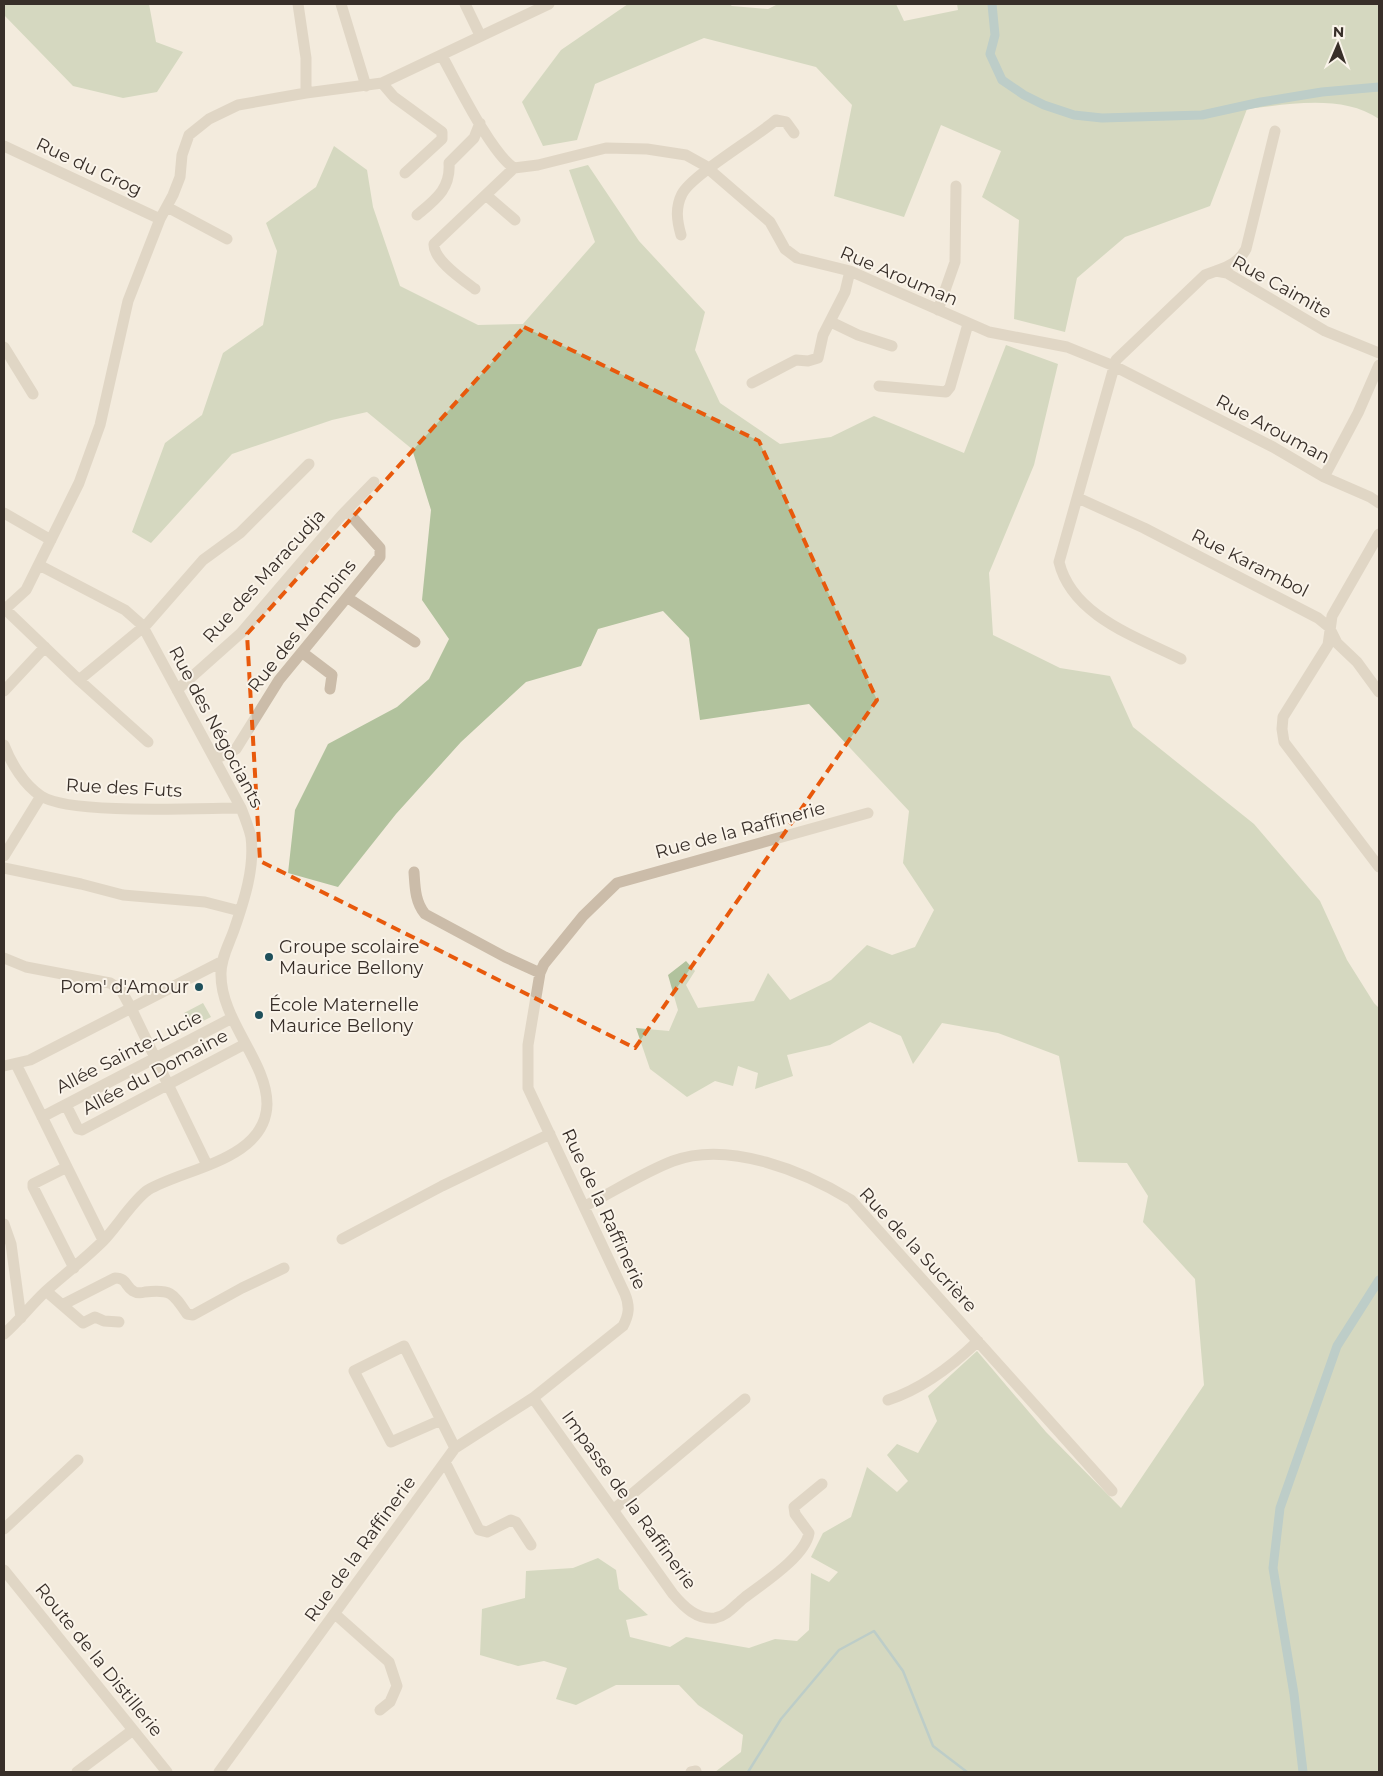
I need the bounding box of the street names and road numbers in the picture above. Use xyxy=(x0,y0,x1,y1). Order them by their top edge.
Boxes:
street label: Rue du Grog xyxy=(33,133,145,201)
street label: Rue Arouman xyxy=(837,241,961,311)
street label: Rue Caimite xyxy=(1228,251,1336,323)
street label: Rue Arouman xyxy=(1212,390,1334,468)
street label: Rue des Maracudja xyxy=(198,505,330,647)
street label: Rue Karambol xyxy=(1188,524,1312,602)
street label: Rue des Mombins xyxy=(243,555,361,697)
street label: Rue des Négociants xyxy=(164,642,268,812)
street label: Rue des Futs xyxy=(65,774,183,802)
street label: Rue de la Raffinerie xyxy=(653,797,828,863)
street label: Allée Sainte-Lucie xyxy=(52,1006,206,1098)
street label: Allée du Domaine xyxy=(78,1024,232,1120)
street label: Rue de la Raffinerie xyxy=(557,1125,651,1293)
street label: Rue de la Sucrière xyxy=(855,1183,982,1317)
street label: Impasse de la Raffinerie xyxy=(557,1407,701,1593)
street label: Rue de la Raffinerie xyxy=(300,1472,420,1626)
street label: Route de la Distillerie xyxy=(30,1579,168,1741)

